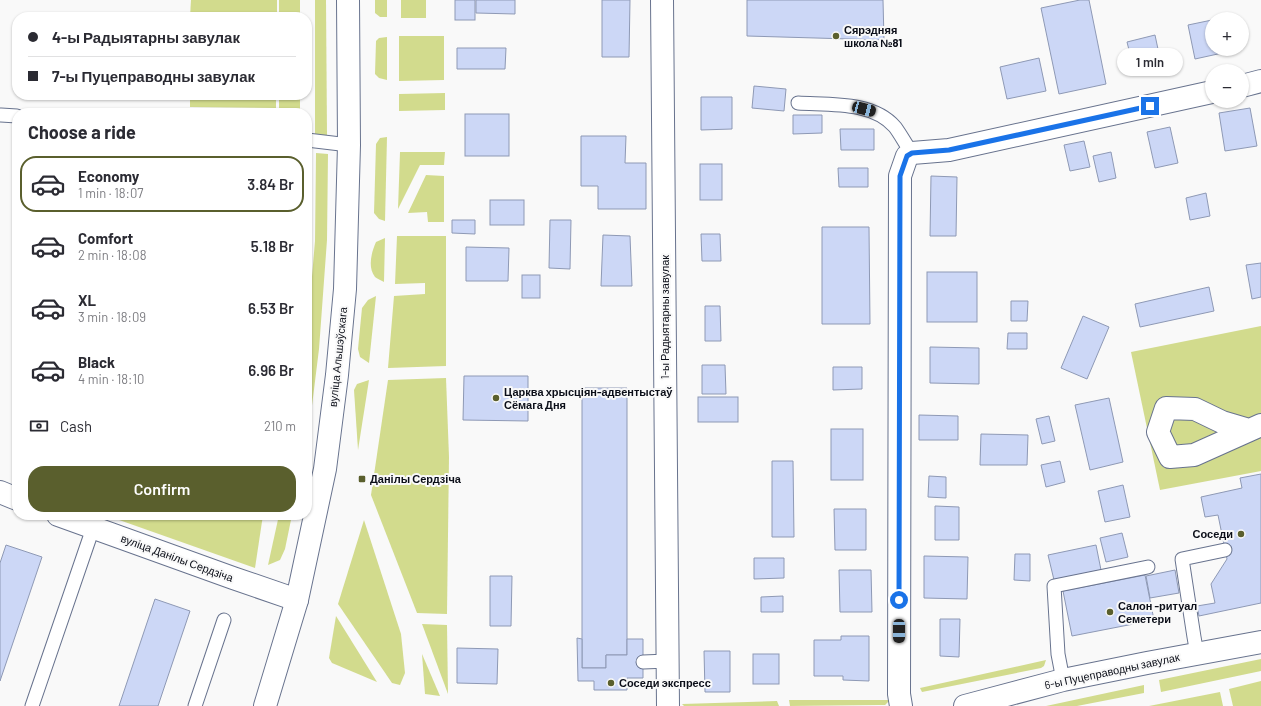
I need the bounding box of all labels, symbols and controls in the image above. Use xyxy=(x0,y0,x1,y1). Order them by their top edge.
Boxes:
map controls xyxy=(1205,12,1249,108)
button: + xyxy=(1205,12,1249,56)
place label: Сярэдняя школа №81 xyxy=(844,23,902,49)
text: 4-ы Радыятарны завулак xyxy=(52,28,240,46)
marker: Сярэдняя школа №81 xyxy=(831,31,841,41)
callout: 1 min xyxy=(1117,48,1183,76)
text: 1 min xyxy=(1136,54,1164,70)
button: − xyxy=(1205,64,1249,108)
text: 7-ы Пуцеправодны завулак xyxy=(52,67,255,85)
route end xyxy=(1141,97,1159,115)
car xyxy=(851,100,877,118)
text: Choose a ride xyxy=(28,121,136,143)
icon: car xyxy=(30,166,66,202)
text: Economy xyxy=(78,167,139,185)
text: 3.84 Br xyxy=(247,175,294,193)
text: 1 min · 18:07 xyxy=(78,185,143,201)
icon: car xyxy=(30,228,66,264)
text: Comfort xyxy=(78,229,133,247)
text: 5.18 Br xyxy=(251,237,294,255)
text: 2 min · 18:08 xyxy=(78,247,146,263)
street label: 1-ы Радыятарны завулак xyxy=(658,255,671,379)
icon: car xyxy=(30,290,66,326)
text: XL xyxy=(78,291,96,309)
text: 6.53 Br xyxy=(248,299,294,317)
street label: вуліца Альшэўскага xyxy=(326,306,349,408)
text: 3 min · 18:09 xyxy=(78,309,146,325)
icon: car xyxy=(30,352,66,388)
text: Black xyxy=(78,353,115,371)
text: 6.96 Br xyxy=(248,361,294,379)
text: 4 min · 18:10 xyxy=(78,371,144,387)
place label: Царква хрысціян-адвентыстаў Сёмага Дня xyxy=(504,385,673,411)
marker: Царква хрысціян-адвентыстаў Сёмага Дня xyxy=(491,393,501,403)
icon: cash xyxy=(28,415,50,437)
text: Cash xyxy=(60,417,92,435)
text: 210 m xyxy=(264,418,296,434)
button: Confirm xyxy=(28,466,296,512)
place label: Данілы Сердзіча xyxy=(370,472,462,485)
marker: Данілы Сердзіча xyxy=(357,474,367,484)
place label: Соседи xyxy=(1193,527,1233,540)
marker: Соседи xyxy=(1236,529,1246,539)
street label: вуліца Данілы Сердзіча xyxy=(119,531,236,584)
route start xyxy=(890,591,908,609)
place label: Салон -ритуал Семетери xyxy=(1118,599,1197,625)
marker: Салон -ритуал Семетери xyxy=(1105,607,1115,617)
car xyxy=(893,619,905,643)
street label: 6-ы Пуцеправодны завулак xyxy=(1043,650,1181,691)
place label: Соседи экспресс xyxy=(619,676,711,689)
marker: Соседи экспресс xyxy=(606,678,616,688)

